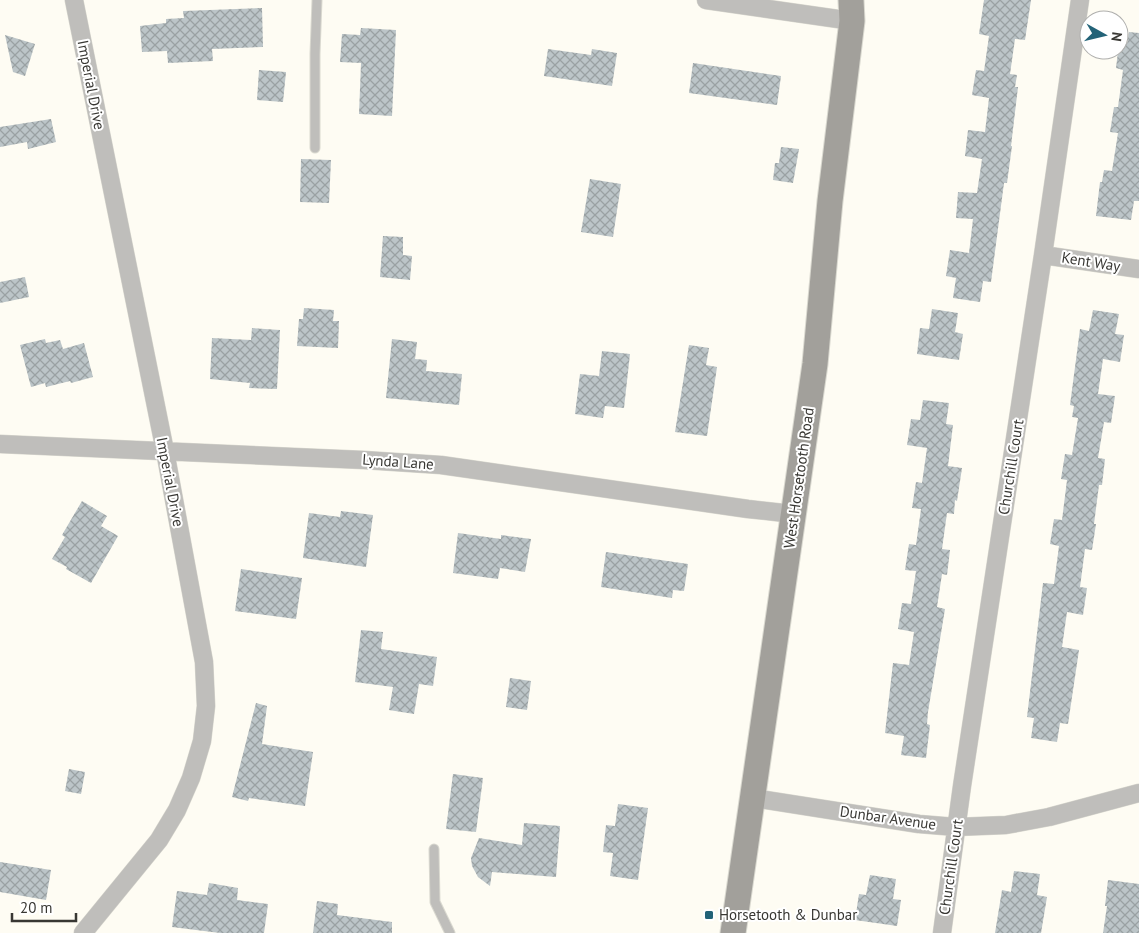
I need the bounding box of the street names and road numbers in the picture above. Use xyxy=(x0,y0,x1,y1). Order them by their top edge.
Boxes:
street label: Imperial Drive xyxy=(73,39,109,131)
street label: Kent Way xyxy=(1060,247,1122,276)
street label: West Horsetooth Road xyxy=(779,406,818,550)
street label: Churchill Court xyxy=(994,418,1027,516)
street label: Imperial Drive xyxy=(152,436,188,528)
street label: Lynda Lane xyxy=(362,450,434,473)
street label: Dunbar Avenue xyxy=(839,801,937,834)
street label: Churchill Court xyxy=(934,818,967,916)

